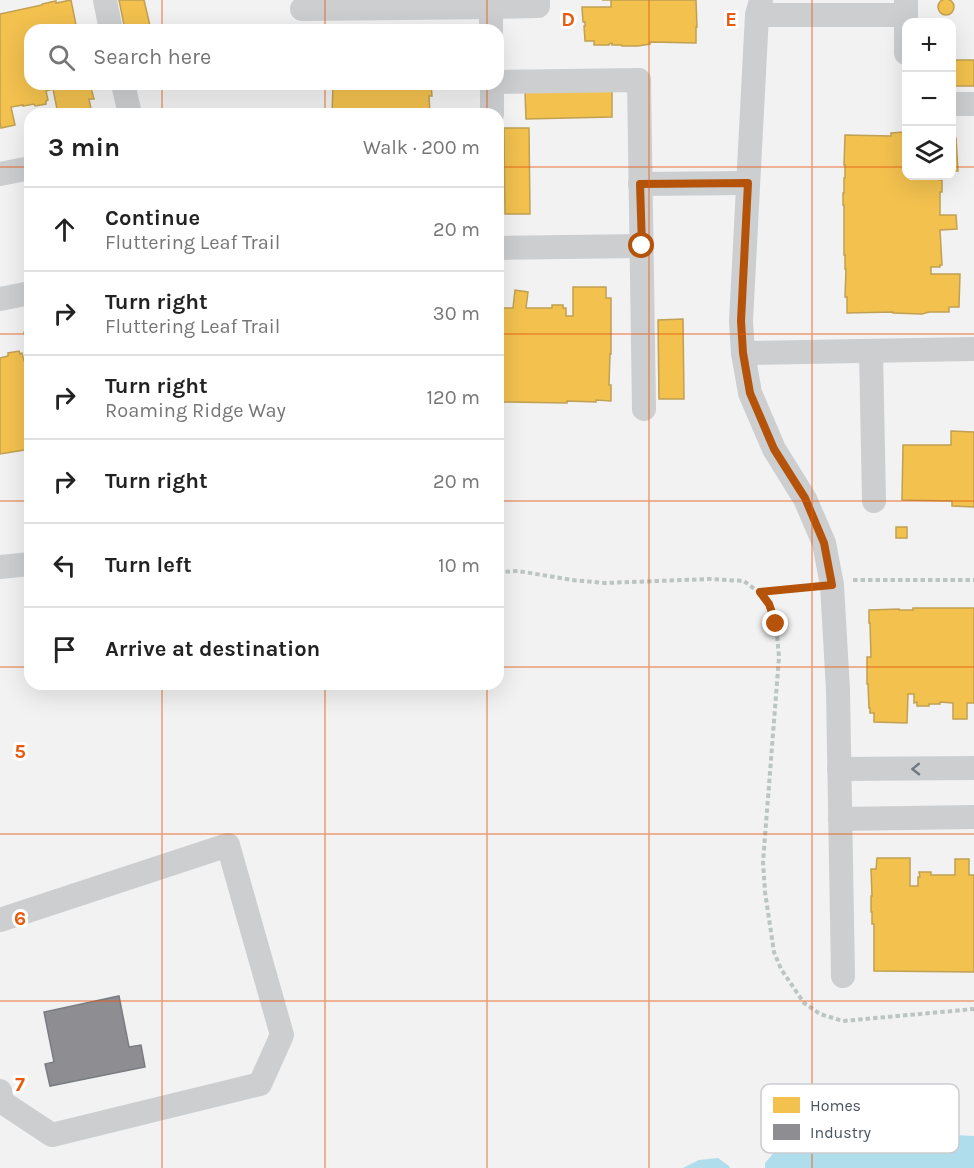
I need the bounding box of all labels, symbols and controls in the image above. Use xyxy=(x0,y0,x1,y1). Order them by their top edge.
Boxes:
text: D xyxy=(561,8,575,31)
text: E xyxy=(725,8,737,31)
map controls xyxy=(902,18,956,180)
button: + xyxy=(902,18,956,72)
search box xyxy=(24,24,504,90)
icon: search xyxy=(45,41,78,74)
text: Search here xyxy=(93,44,211,70)
button: − xyxy=(902,72,956,126)
button: layers xyxy=(902,126,956,180)
text: 3 min xyxy=(48,132,120,163)
text: Walk · 200 m xyxy=(363,136,480,159)
text: Continue xyxy=(105,205,200,231)
icon: ahead xyxy=(48,213,81,246)
text: 20 m xyxy=(433,218,480,241)
text: Fluttering Leaf Trail xyxy=(105,231,280,254)
route start xyxy=(628,232,654,258)
text: Turn right xyxy=(105,289,208,315)
icon: right xyxy=(48,297,81,330)
text: 30 m xyxy=(433,302,480,325)
text: Fluttering Leaf Trail xyxy=(105,315,280,338)
text: Turn right xyxy=(105,373,208,399)
icon: right xyxy=(48,381,81,414)
text: 120 m xyxy=(426,386,480,409)
text: Roaming Ridge Way xyxy=(105,399,286,422)
icon: right xyxy=(48,465,81,498)
text: Turn right xyxy=(105,468,208,494)
text: 20 m xyxy=(433,470,480,493)
icon: left xyxy=(48,549,81,582)
text: Turn left xyxy=(105,552,192,578)
text: 10 m xyxy=(438,554,480,577)
route end xyxy=(762,610,788,636)
icon: arrive xyxy=(48,633,81,666)
text: Arrive at destination xyxy=(105,636,320,662)
text: 5 xyxy=(14,740,26,763)
one-way arrow xyxy=(911,762,920,775)
text: 6 xyxy=(14,907,26,930)
text: 7 xyxy=(15,1073,25,1096)
legend xyxy=(761,1084,959,1153)
text: Homes xyxy=(810,1096,861,1115)
text: Industry xyxy=(810,1123,872,1142)

